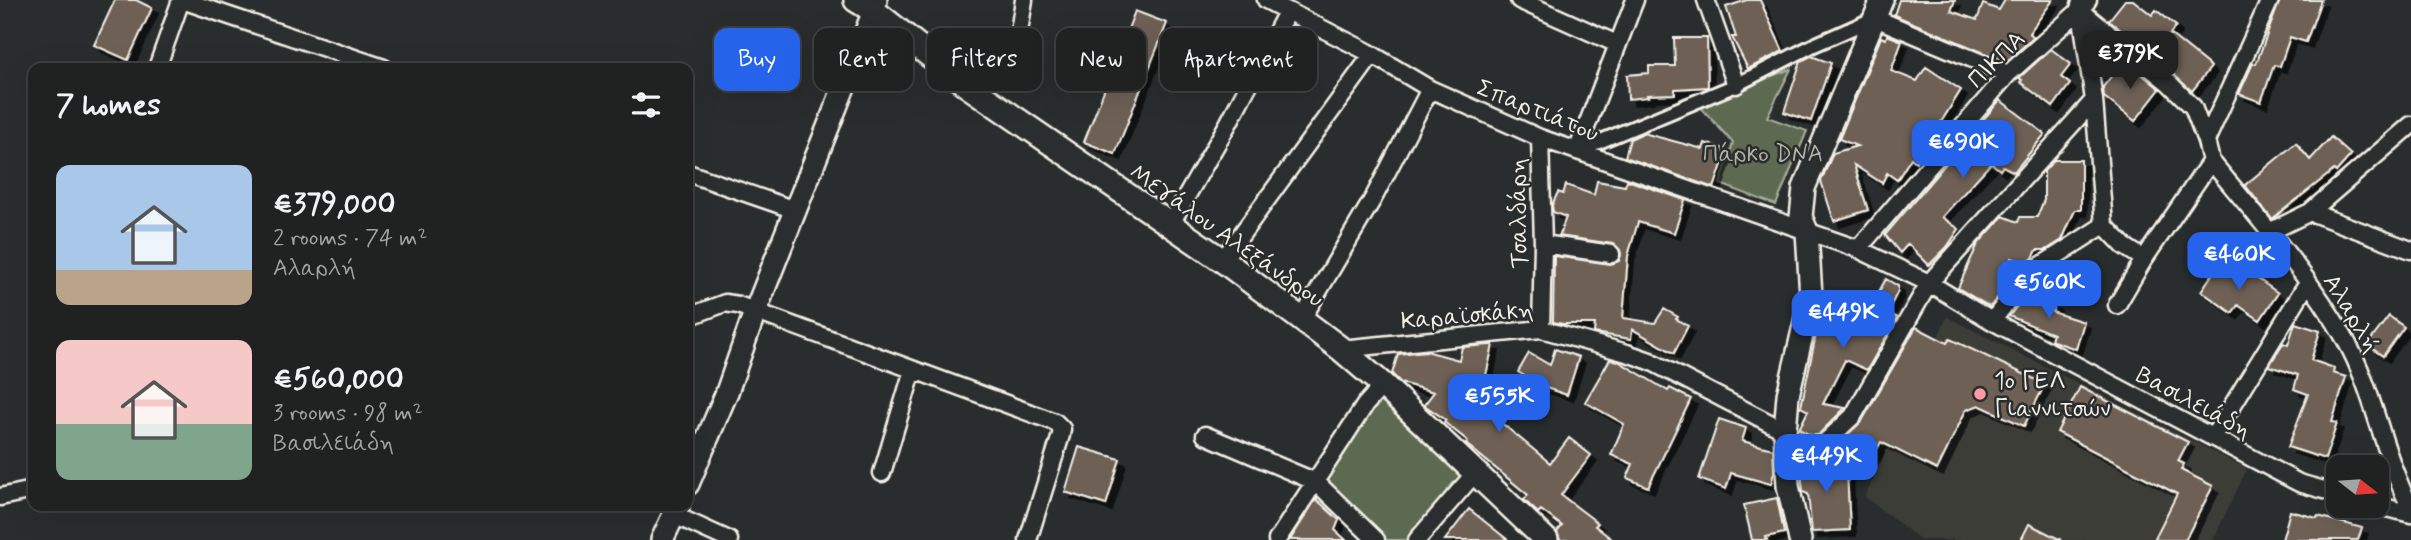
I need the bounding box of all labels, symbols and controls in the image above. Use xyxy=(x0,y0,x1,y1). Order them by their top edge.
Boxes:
street label: ΠΙΚΠΑ xyxy=(1961,24,2033,96)
chip: Buy xyxy=(714,28,800,91)
chip: Rent xyxy=(814,28,913,91)
chip: Filters xyxy=(927,28,1042,91)
chip: New xyxy=(1056,28,1146,91)
chip: Apartment xyxy=(1160,28,1317,91)
pin: €379K xyxy=(2081,32,2179,91)
text: €379K xyxy=(2097,39,2163,69)
street label: Σπαρτιάτου xyxy=(1472,73,1603,150)
text: 7 homes xyxy=(56,86,161,125)
icon: filters xyxy=(627,86,665,124)
pin: €690K xyxy=(1914,120,2012,180)
text: €690K xyxy=(1928,128,1998,158)
park label: Πάρκο DNA xyxy=(1703,139,1823,170)
street label: Μεγάλου Αλεξάνδρου xyxy=(1123,157,1330,315)
street label: Τσαλδάρη xyxy=(1503,158,1536,268)
text: €379,000 xyxy=(273,185,396,224)
icon: home xyxy=(112,193,196,277)
text: 2 rooms · 74 m² xyxy=(273,224,428,254)
pin: €460K xyxy=(2190,232,2288,292)
text: €460K xyxy=(2203,240,2275,270)
text: Αλαρλή xyxy=(273,254,356,284)
pin: €560K xyxy=(2000,260,2098,320)
text: €560K xyxy=(2013,268,2085,298)
street label: Αλαρλή xyxy=(2315,269,2386,359)
pin: €449K xyxy=(1794,290,1892,350)
street label: Καραϊσκάκη xyxy=(1399,295,1535,338)
text: €449K xyxy=(1808,298,1878,328)
text: €560,000 xyxy=(273,360,404,399)
street label: Βασιλειάδη xyxy=(2130,360,2256,447)
place label: 1o ΓΕΛ Γιαννιτσών xyxy=(1994,366,2110,425)
icon: home xyxy=(112,368,196,452)
pin: €555K xyxy=(1450,374,1548,434)
text: €555K xyxy=(1464,382,1534,412)
marker: 1o ΓΕΛ Γιαννιτσών xyxy=(1972,386,1988,402)
text: 3 rooms · 98 m² xyxy=(273,399,423,429)
text: Βασιλειάδη xyxy=(273,429,394,459)
pin: €449K xyxy=(1777,434,1875,494)
text: €449K xyxy=(1791,442,1861,472)
north arrow xyxy=(2326,455,2389,518)
map controls xyxy=(2326,455,2389,518)

